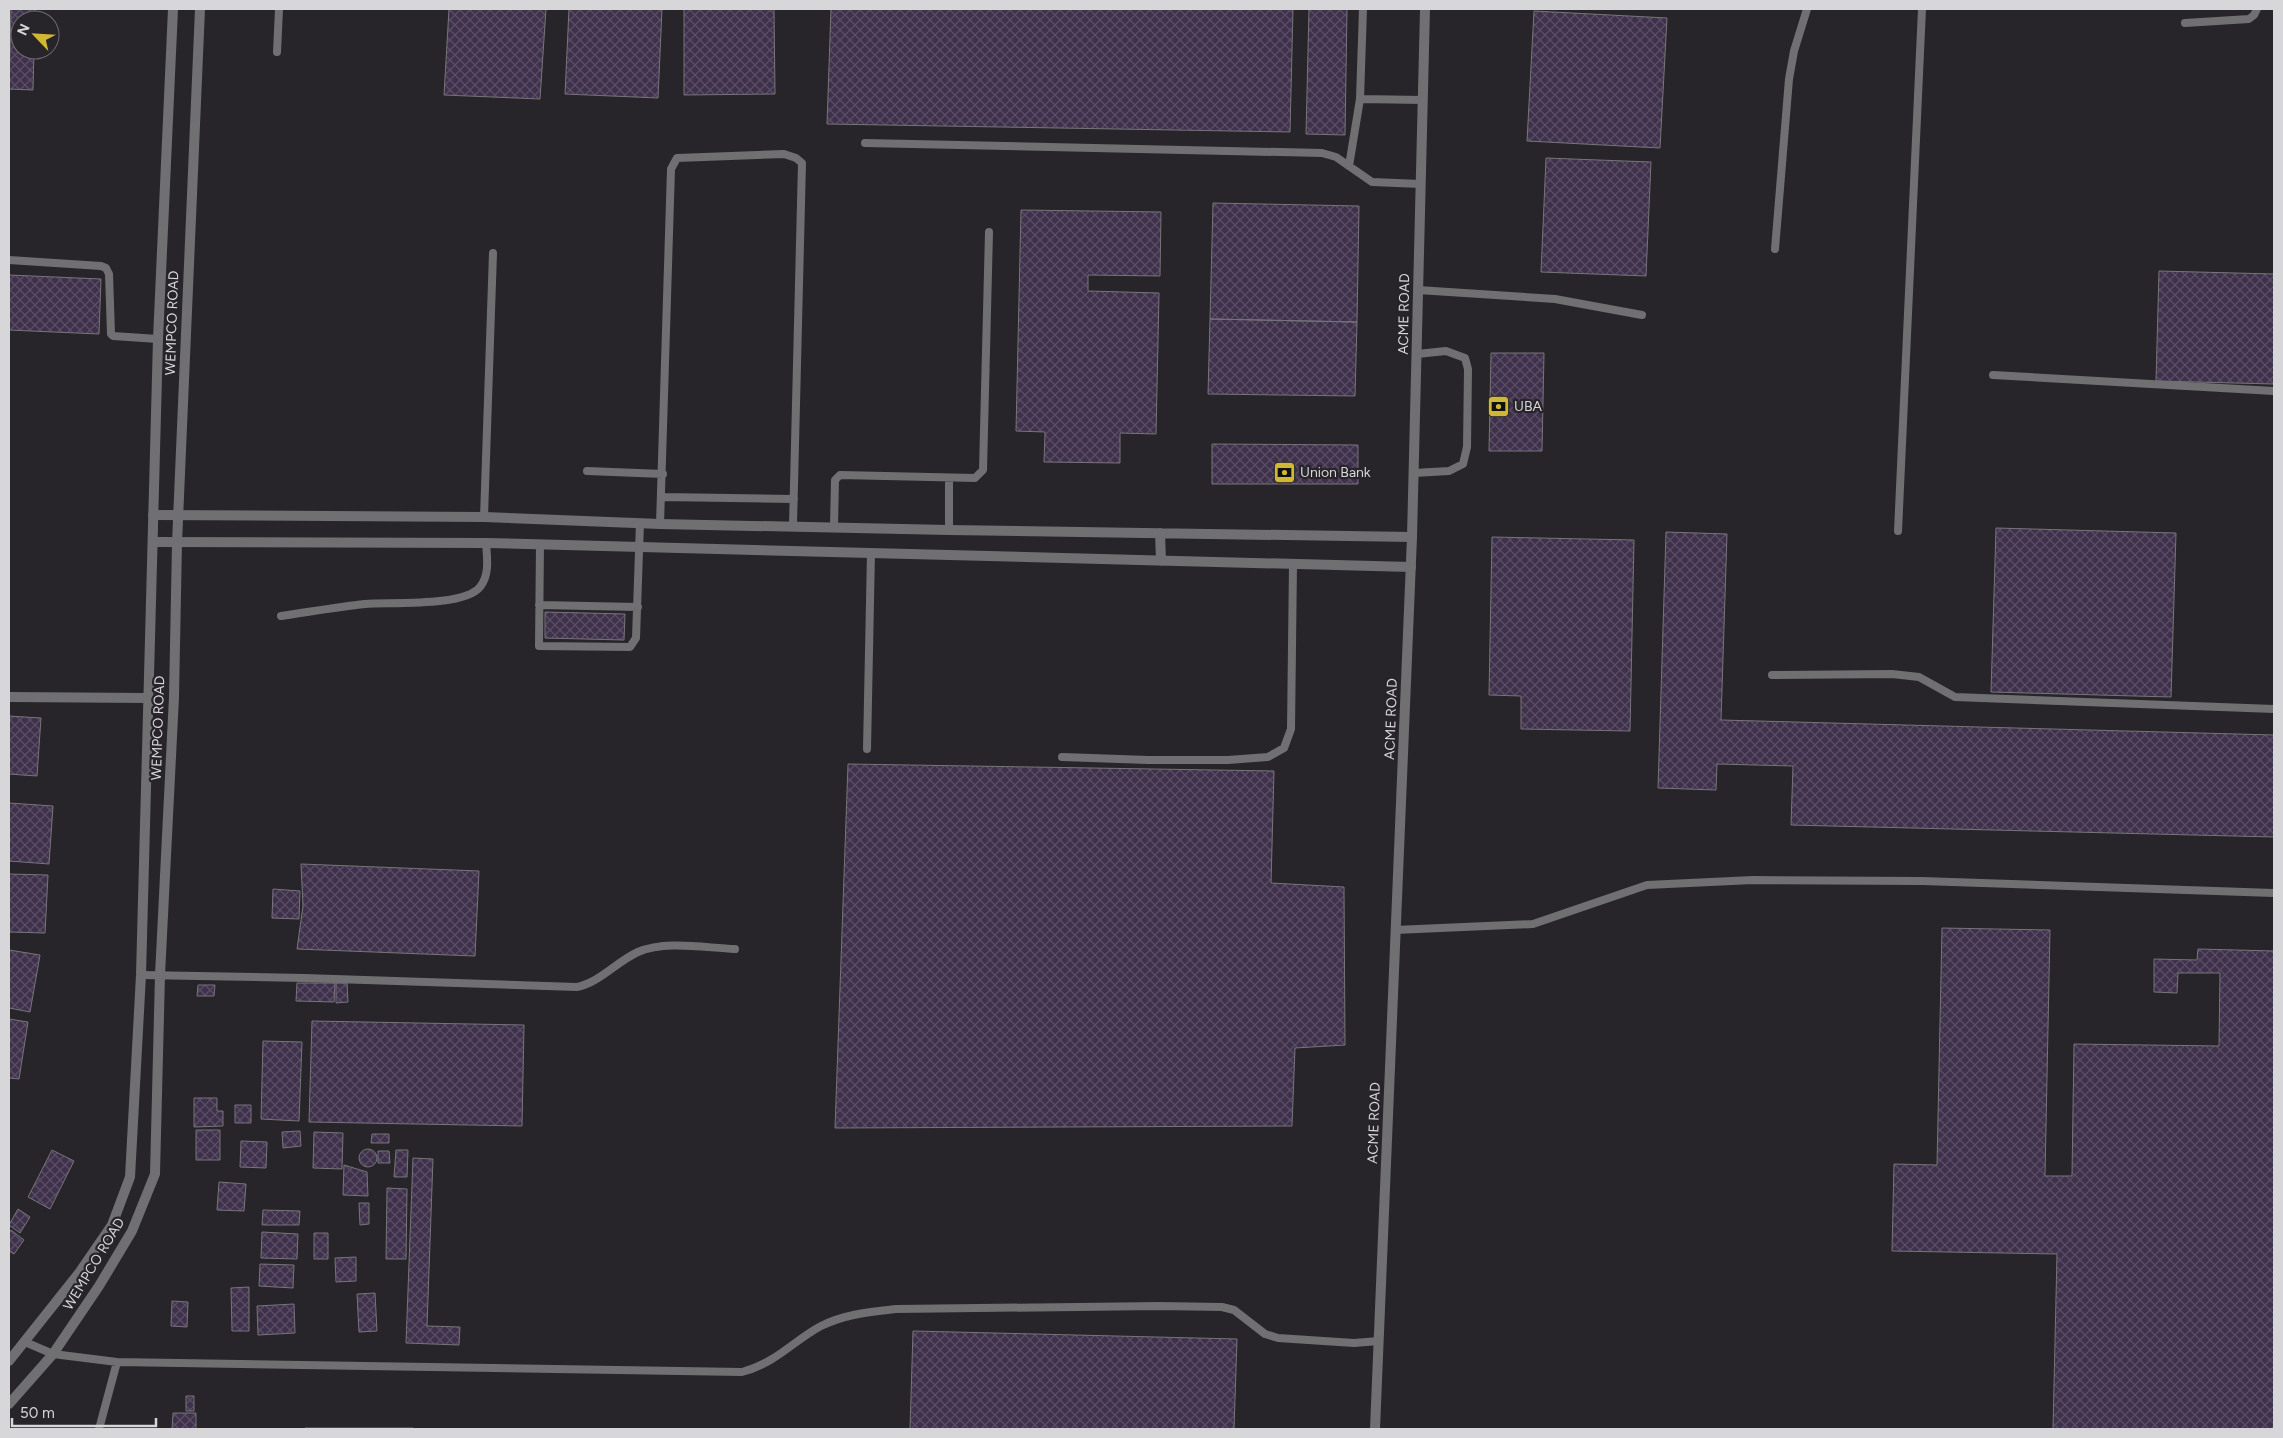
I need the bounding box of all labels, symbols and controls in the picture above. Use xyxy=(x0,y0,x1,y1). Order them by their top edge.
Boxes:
north arrow xyxy=(10,10,60,60)
text: N xyxy=(14,21,34,38)
street label: WEMPCO ROAD xyxy=(162,270,182,376)
street label: ACME ROAD xyxy=(1395,273,1413,355)
bank icon: UBA xyxy=(1486,394,1510,418)
place label: UBA xyxy=(1514,398,1542,415)
bank icon: Union Bank xyxy=(1272,460,1296,484)
place label: Union Bank xyxy=(1300,464,1371,481)
street label: WEMPCO ROAD xyxy=(148,675,168,781)
street label: ACME ROAD xyxy=(1381,678,1401,760)
street label: ACME ROAD xyxy=(1364,1082,1384,1164)
street label: WEMPCO ROAD xyxy=(60,1215,128,1313)
scale bar xyxy=(12,1396,156,1428)
text: 50 m xyxy=(20,1404,55,1422)

